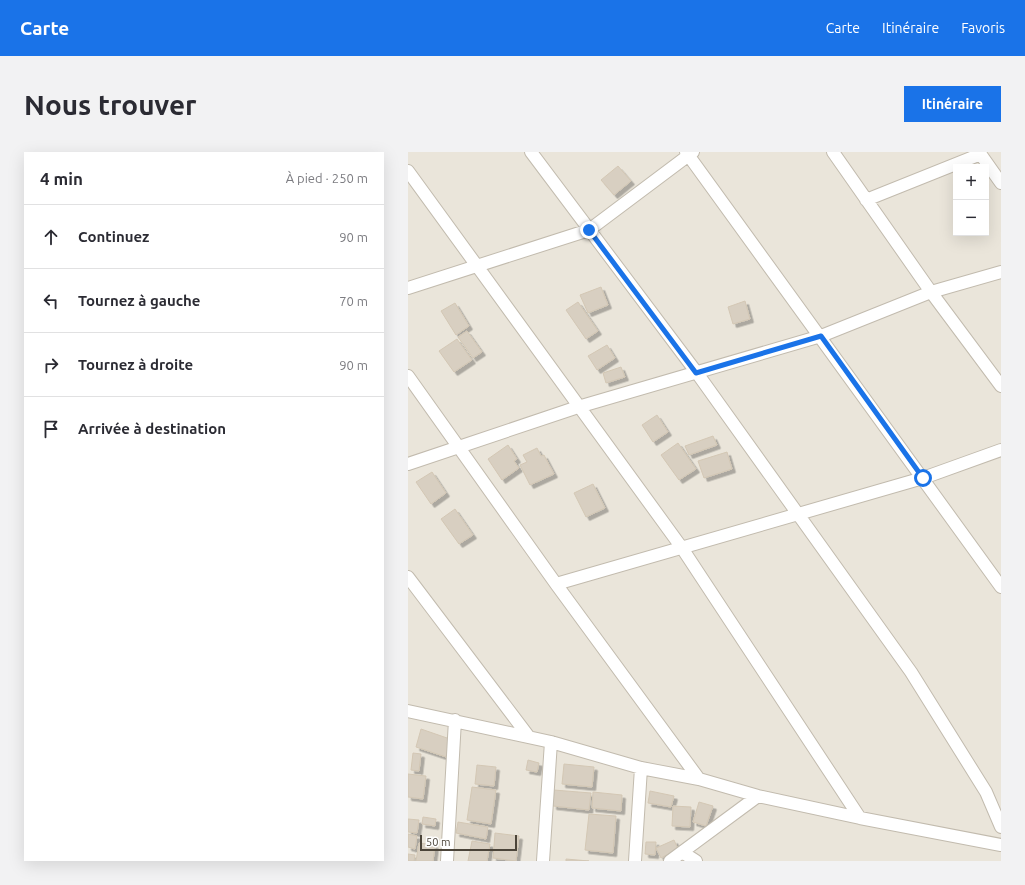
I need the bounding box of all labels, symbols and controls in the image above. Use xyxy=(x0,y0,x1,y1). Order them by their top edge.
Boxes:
text: Carte xyxy=(20,17,69,39)
text: Carte xyxy=(826,20,860,36)
text: Itinéraire xyxy=(882,20,939,36)
text: Favoris xyxy=(961,20,1005,36)
button: Itinéraire xyxy=(904,86,1001,122)
text: Nous trouver xyxy=(24,89,197,120)
map controls xyxy=(953,164,989,236)
button: + xyxy=(953,164,989,200)
text: 4 min xyxy=(40,169,83,188)
text: À pied · 250 m xyxy=(286,171,368,185)
button: − xyxy=(953,200,989,236)
route end xyxy=(580,221,598,239)
icon: ahead xyxy=(40,226,62,248)
text: Continuez xyxy=(78,228,149,245)
text: 90 m xyxy=(339,230,368,244)
icon: left xyxy=(40,290,62,312)
text: Tournez à gauche xyxy=(78,292,201,309)
text: 70 m xyxy=(339,294,368,308)
icon: right xyxy=(40,354,62,376)
text: Tournez à droite xyxy=(78,356,193,373)
text: 90 m xyxy=(339,358,368,372)
icon: arrive xyxy=(40,418,62,440)
text: Arrivée à destination xyxy=(78,420,226,437)
route start xyxy=(914,469,932,487)
scale bar xyxy=(420,833,517,852)
text: 50 m xyxy=(426,836,450,848)

